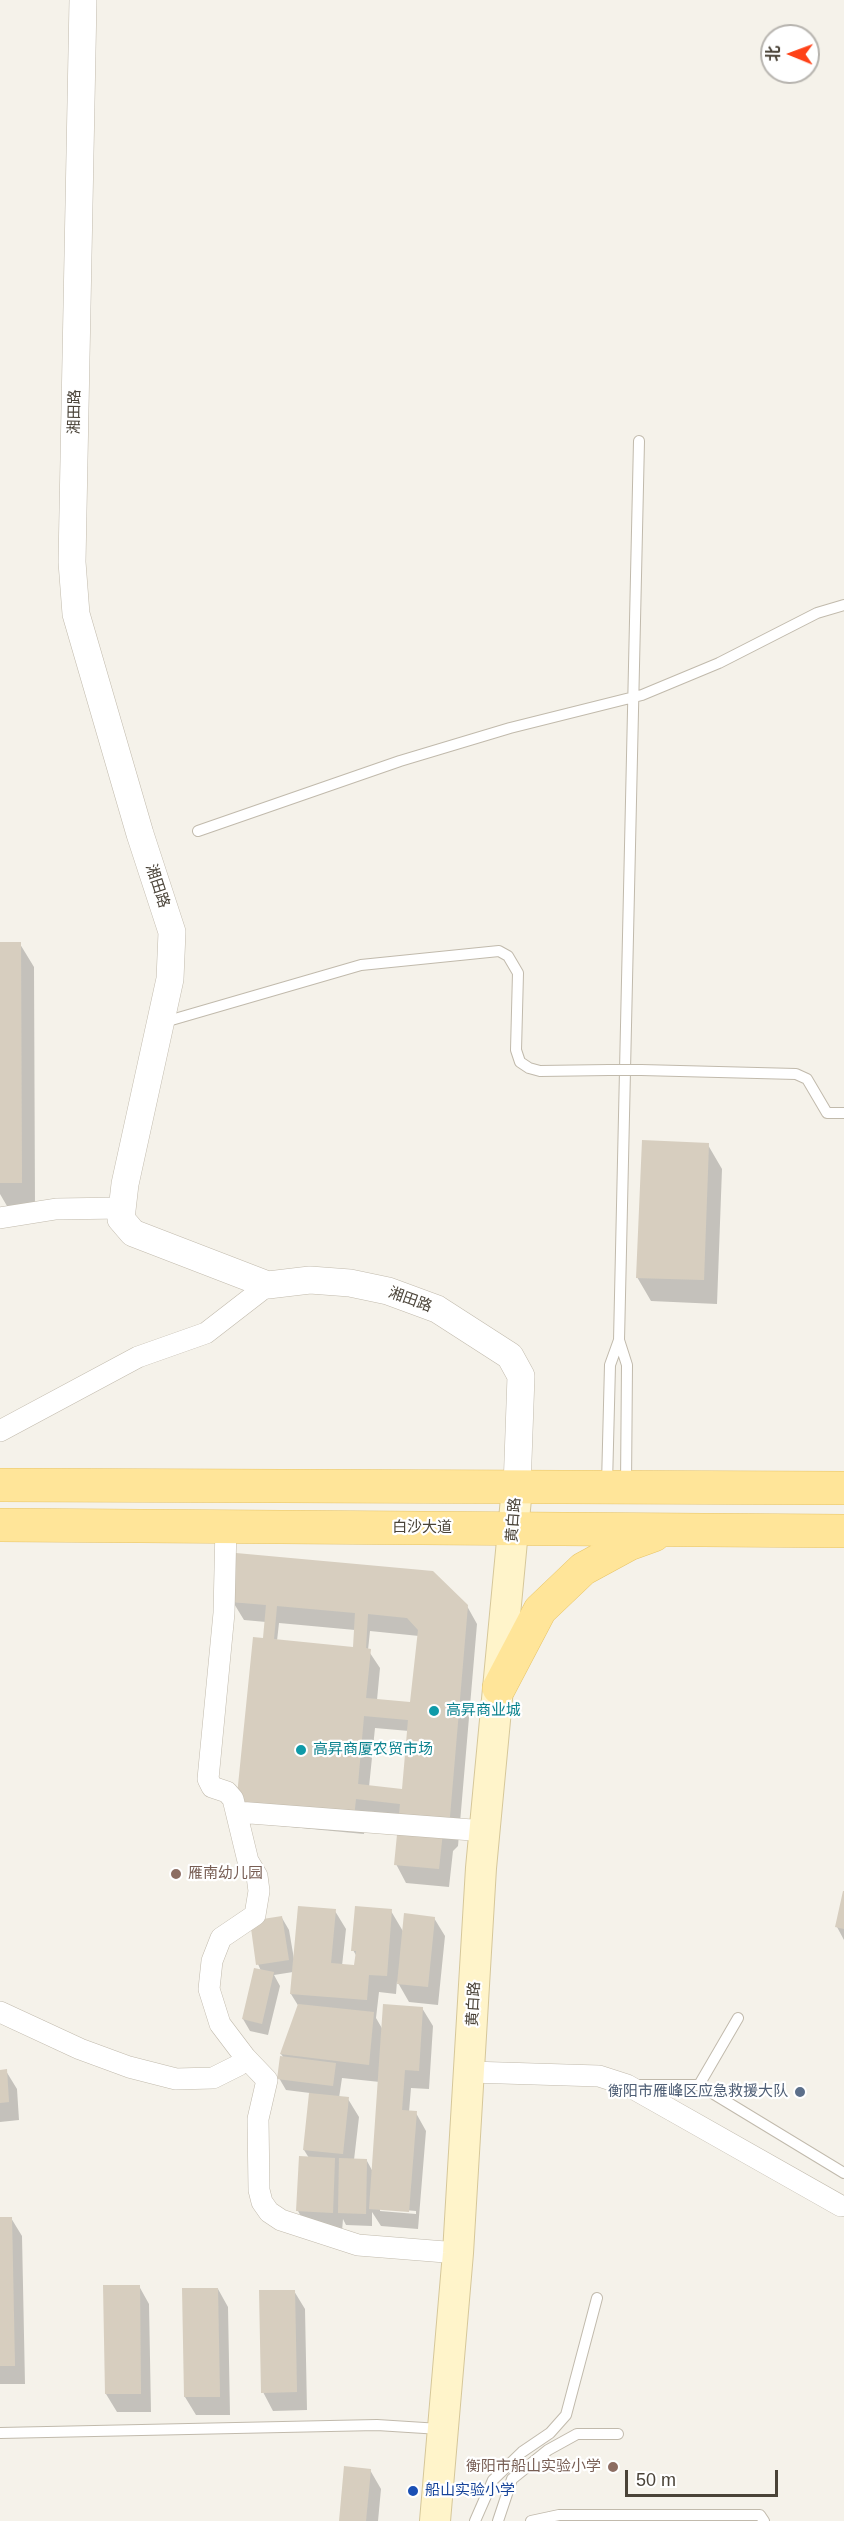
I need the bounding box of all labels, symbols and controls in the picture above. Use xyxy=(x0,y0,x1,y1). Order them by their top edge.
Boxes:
north arrow xyxy=(760,24,820,84)
text: 北 xyxy=(765,46,782,62)
street label: 湘田路 xyxy=(66,389,84,435)
street label: 湘田路 xyxy=(141,862,173,910)
street label: 湘田路 xyxy=(386,1284,434,1316)
street label: 黄白路 xyxy=(503,1497,525,1543)
street label: 白沙大道 xyxy=(392,1519,452,1537)
place label: 高昇商业城 xyxy=(446,1702,521,1720)
marker: 高昇商业城 xyxy=(427,1704,441,1718)
place label: 高昇商厦农贸市场 xyxy=(313,1741,433,1759)
marker: 高昇商厦农贸市场 xyxy=(294,1743,308,1757)
place label: 雁南幼儿园 xyxy=(188,1865,263,1883)
marker: 雁南幼儿园 xyxy=(169,1867,183,1881)
street label: 黄白路 xyxy=(464,1981,484,2027)
place label: 衡阳市雁峰区应急救援大队 xyxy=(608,2083,788,2101)
marker: 衡阳市雁峰区应急救援大队 xyxy=(793,2085,807,2099)
place label: 衡阳市船山实验小学 xyxy=(466,2458,601,2476)
scale bar xyxy=(628,2458,781,2496)
marker: 衡阳市船山实验小学 xyxy=(606,2460,620,2474)
text: 50 m xyxy=(636,2470,676,2490)
place label: 船山实验小学 xyxy=(425,2482,515,2500)
marker: 船山实验小学 xyxy=(406,2484,420,2498)

